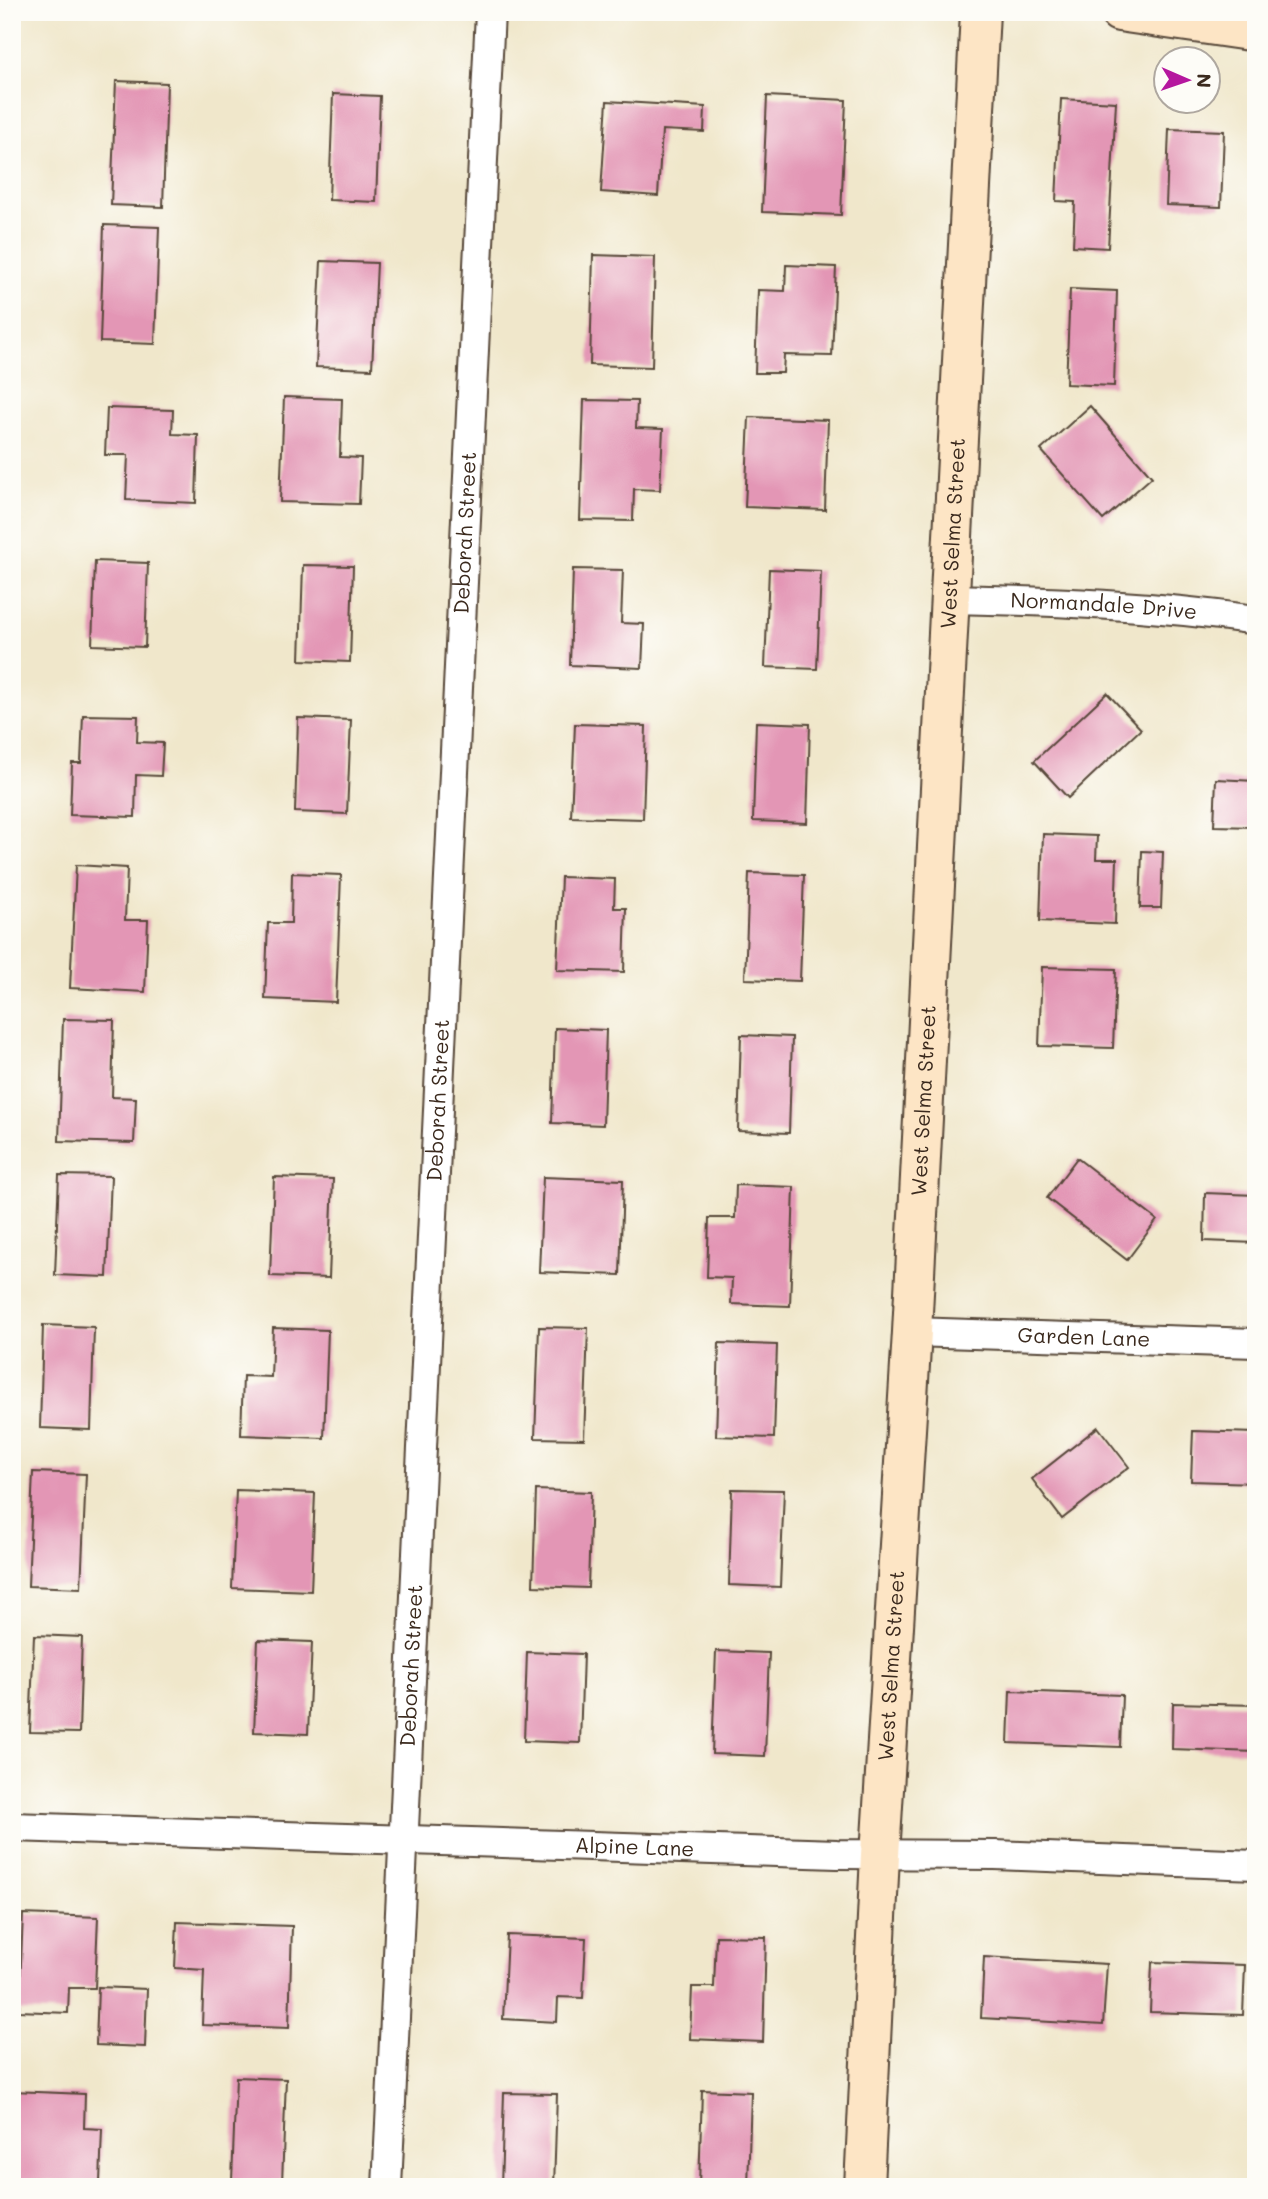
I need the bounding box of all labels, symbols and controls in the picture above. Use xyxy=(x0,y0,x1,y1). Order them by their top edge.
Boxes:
north arrow xyxy=(1152,46,1222,116)
text: N xyxy=(1192,73,1217,88)
street label: West Selma Street xyxy=(933,437,970,630)
street label: Deborah Street xyxy=(447,451,481,615)
street label: Normandale Drive xyxy=(1010,585,1199,624)
street label: West Selma Street xyxy=(904,1004,941,1197)
street label: Deborah Street xyxy=(420,1018,454,1182)
street label: Garden Lane xyxy=(1017,1320,1151,1352)
street label: West Selma Street xyxy=(871,1569,909,1762)
street label: Deborah Street xyxy=(393,1584,428,1747)
street label: Alpine Lane xyxy=(575,1830,695,1861)

